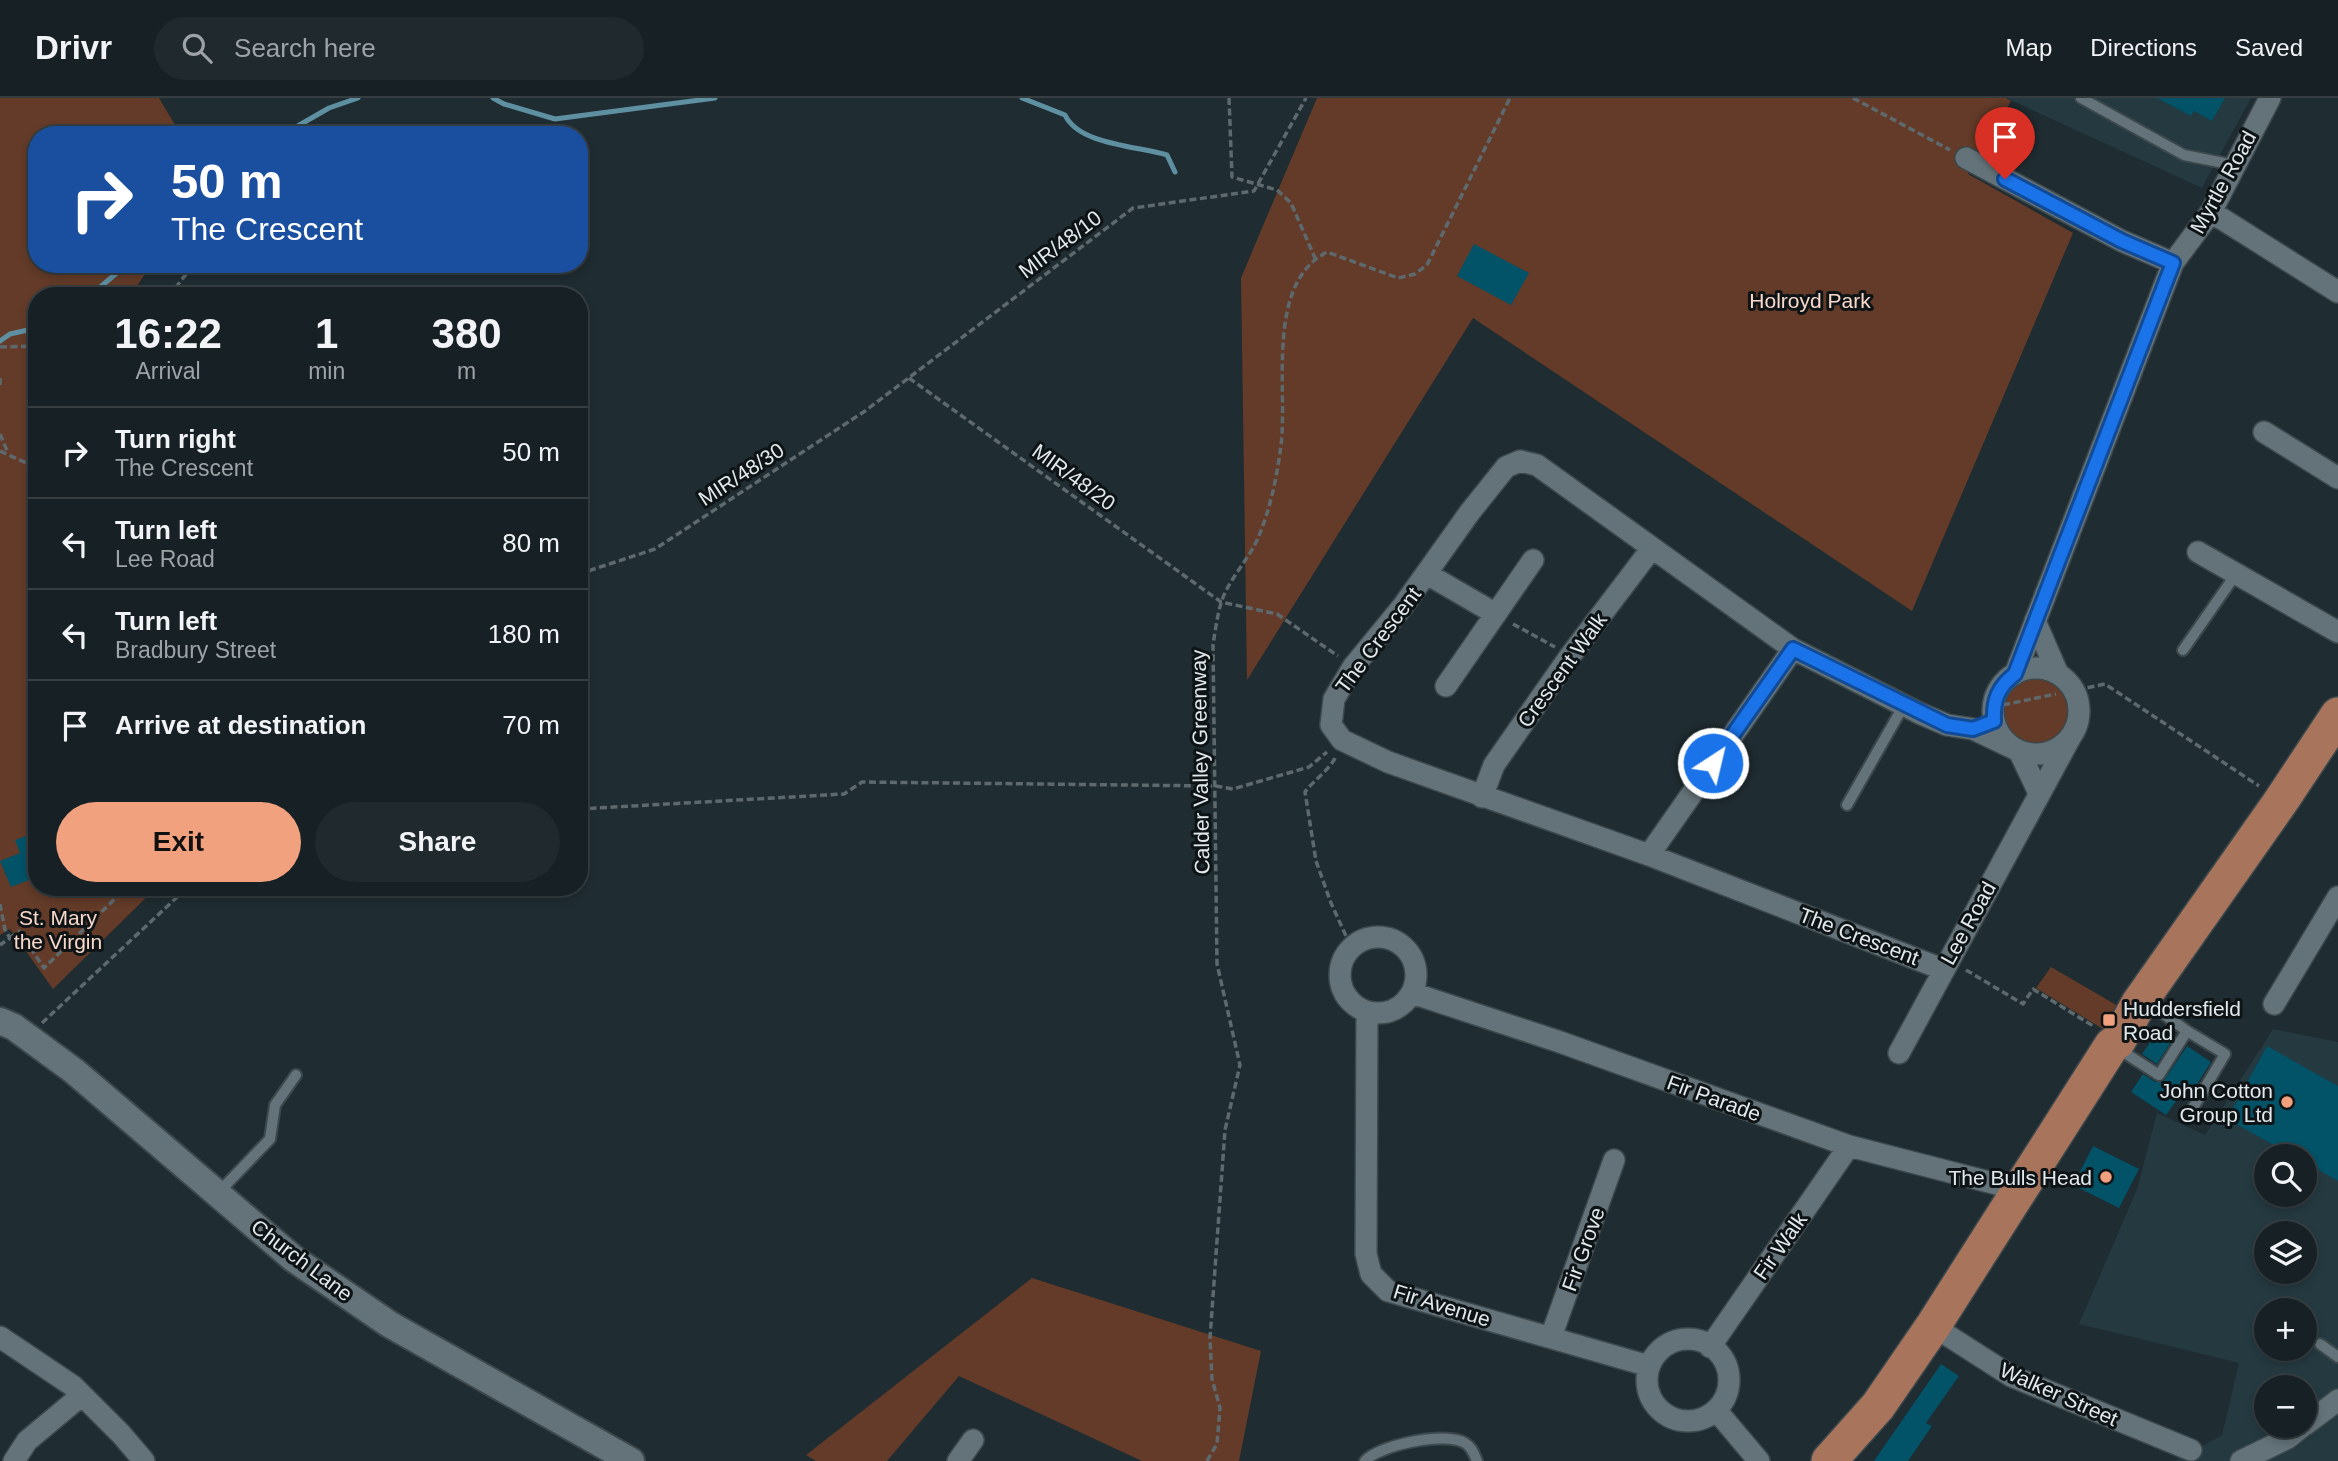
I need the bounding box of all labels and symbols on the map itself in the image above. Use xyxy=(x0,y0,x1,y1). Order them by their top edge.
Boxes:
pin xyxy=(1975,107,2035,179)
street label: Myrtle Road xyxy=(2186,127,2260,237)
street label: MIR/48/10 xyxy=(1014,206,1106,282)
park label: Holroyd Park xyxy=(1749,289,1871,312)
street label: MIR/48/30 xyxy=(694,438,788,510)
street label: MIR/48/20 xyxy=(1028,439,1120,515)
street label: The Crescent xyxy=(1331,583,1425,697)
street label: Crescent Walk xyxy=(1513,608,1611,732)
street label: Calder Valley Greenway xyxy=(1187,649,1213,875)
position arrow xyxy=(1676,726,1750,800)
street label: Lee Road xyxy=(1936,878,2000,968)
street label: The Crescent xyxy=(1796,903,1922,969)
park label: St. Mary the Virgin xyxy=(14,906,102,953)
place label: Huddersfield Road xyxy=(2123,997,2241,1044)
marker: Huddersfield Road xyxy=(2101,1012,2117,1028)
street label: Fir Parade xyxy=(1664,1070,1764,1126)
place label: John Cotton Group Ltd xyxy=(2160,1079,2273,1126)
marker: John Cotton Group Ltd xyxy=(2279,1094,2295,1110)
place label: The Bulls Head xyxy=(1948,1166,2092,1189)
marker: The Bulls Head xyxy=(2098,1169,2114,1185)
street label: Fir Grove xyxy=(1557,1204,1609,1294)
street label: Fir Walk xyxy=(1749,1208,1812,1284)
street label: Church Lane xyxy=(247,1215,357,1305)
street label: Fir Avenue xyxy=(1391,1279,1493,1331)
street label: Walker Street xyxy=(1997,1358,2122,1430)

